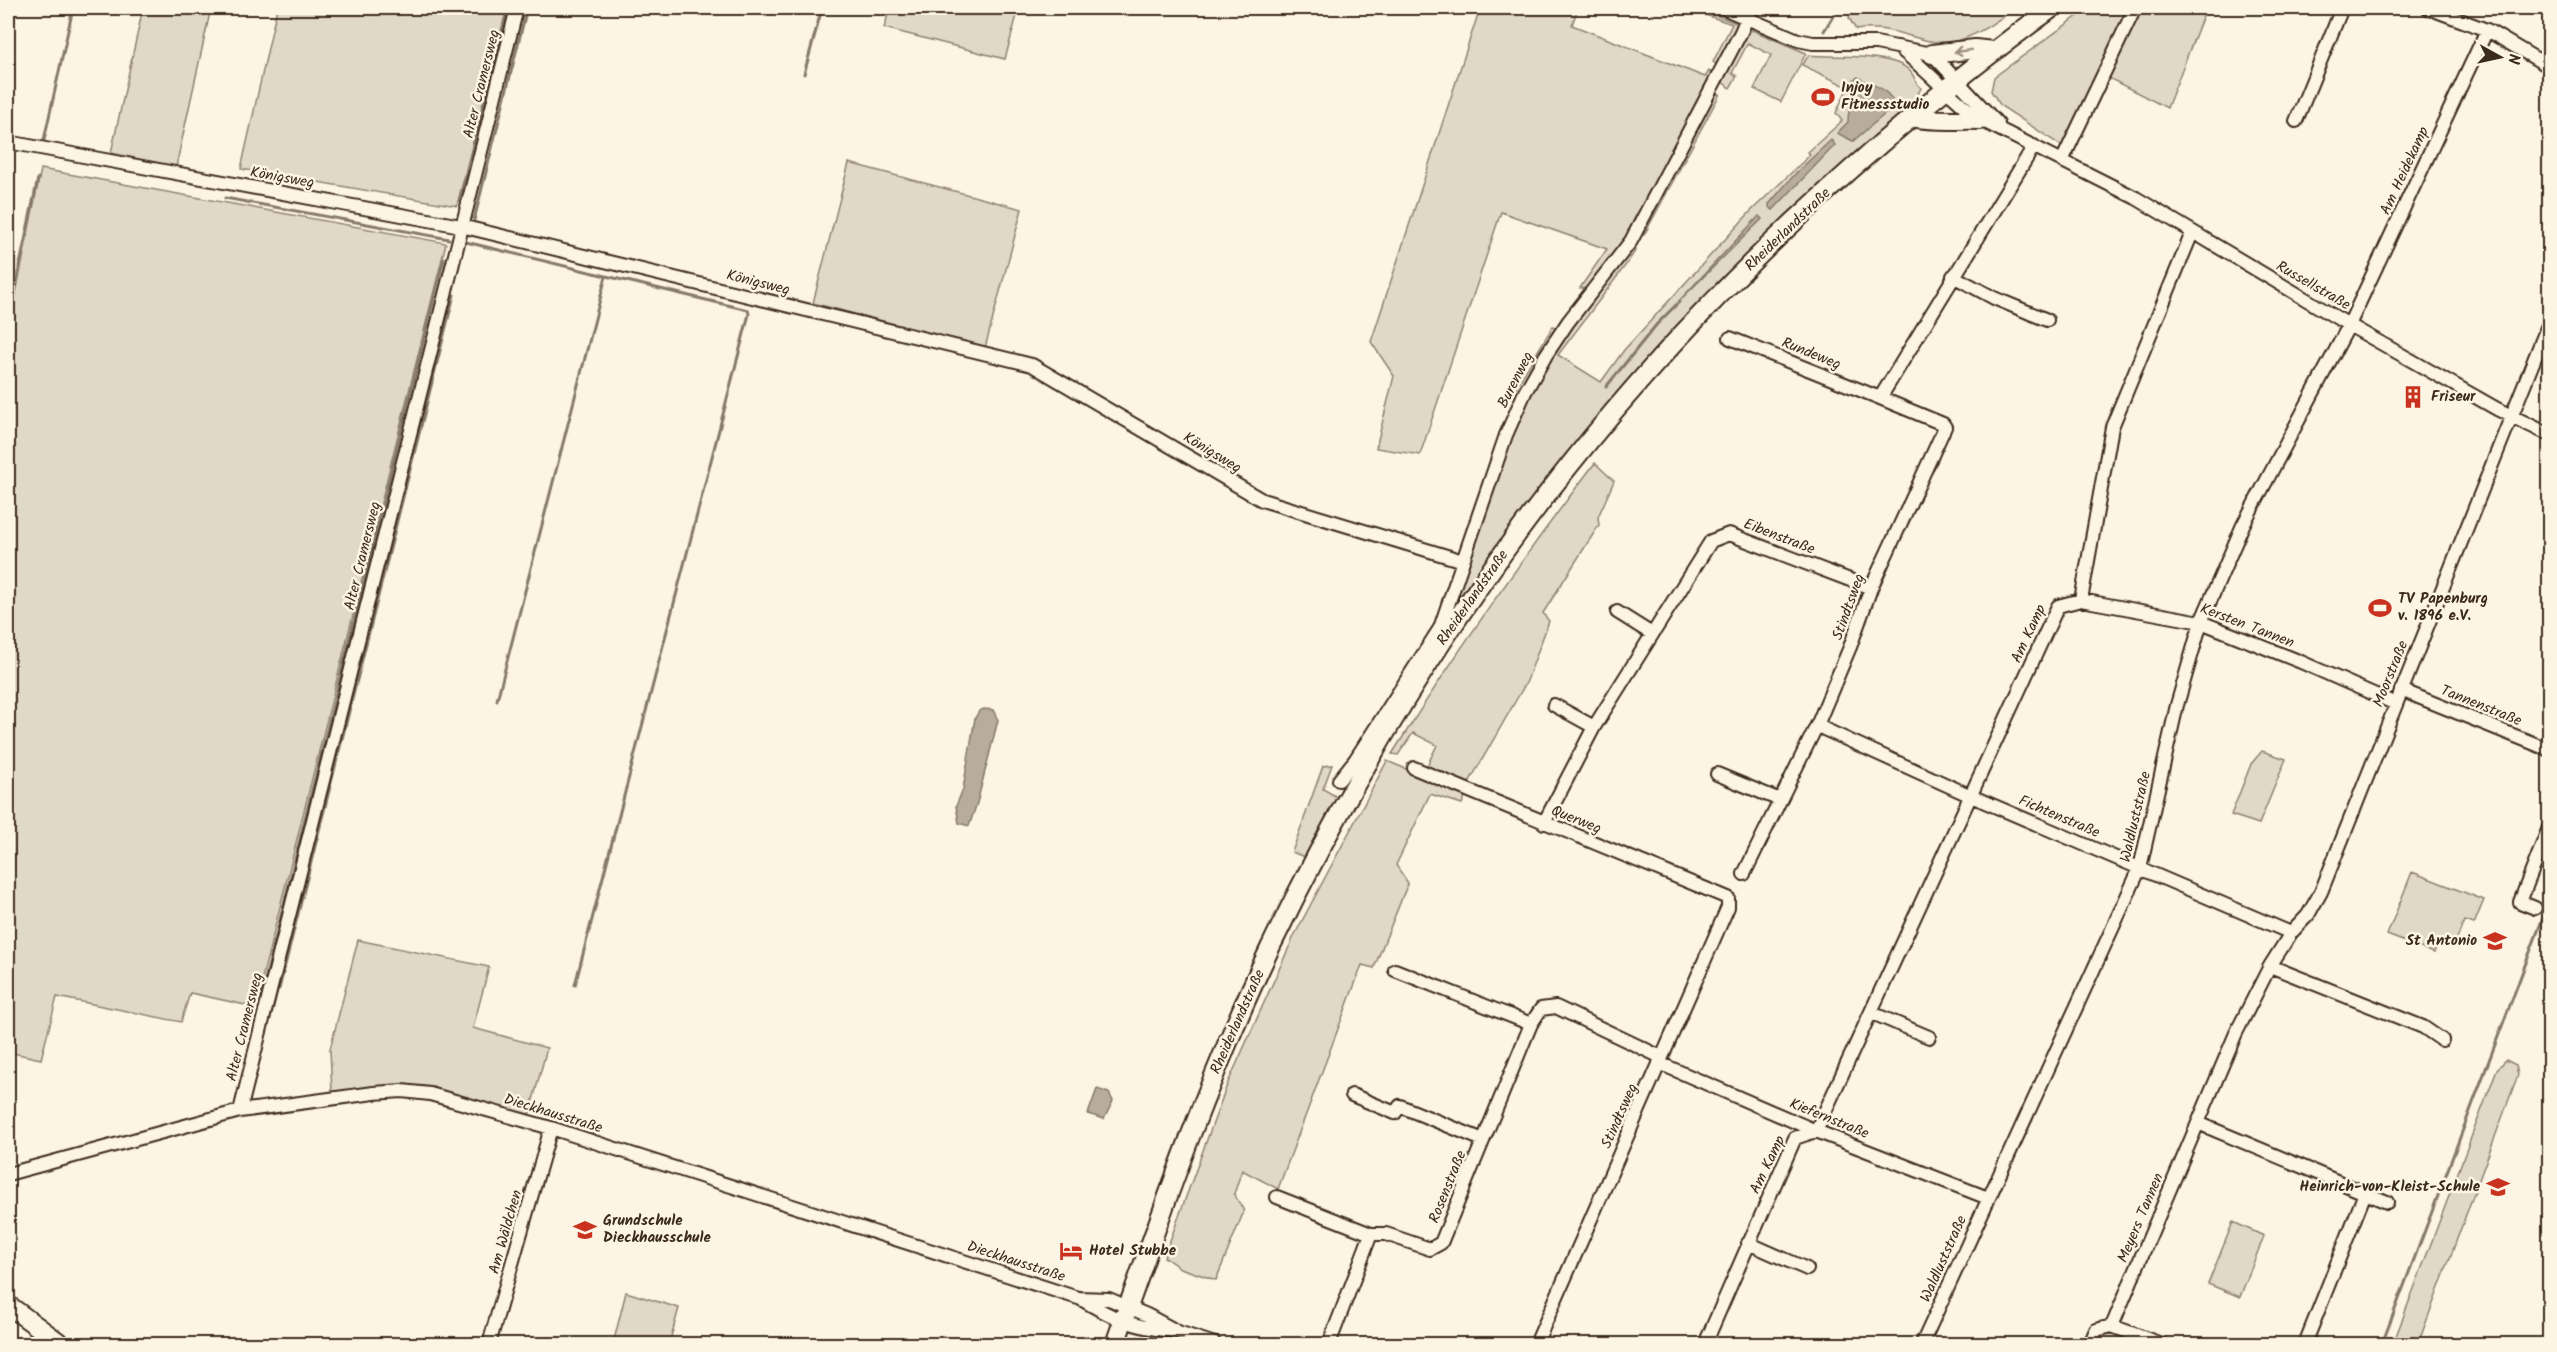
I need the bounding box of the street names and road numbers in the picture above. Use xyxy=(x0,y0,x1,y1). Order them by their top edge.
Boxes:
street label: Alter Cramersweg xyxy=(457,27,507,141)
street label: Am Heidekamp xyxy=(2374,123,2436,219)
street label: Königsweg xyxy=(248,161,316,195)
street label: Rheiderlandstraße xyxy=(1739,182,1837,278)
street label: Russellstraße xyxy=(2271,255,2355,317)
street label: Königsweg xyxy=(724,264,792,302)
street label: Rundeweg xyxy=(1778,331,1844,377)
street label: Burenweg xyxy=(1492,348,1540,412)
street label: Königsweg xyxy=(1178,426,1246,480)
street label: Alter Cramersweg xyxy=(338,499,388,613)
street label: Eibenstraße xyxy=(1740,512,1818,562)
street label: Rheiderlandstraße xyxy=(1431,545,1515,651)
street label: Stindtsweg xyxy=(1826,570,1872,644)
street label: Kersten Tannen xyxy=(2196,597,2298,655)
street label: Am Kamp xyxy=(2005,601,2053,667)
street label: Moorstraße xyxy=(2367,637,2415,711)
street label: Tannenstraße xyxy=(2437,679,2525,733)
street label: Waldluststraße xyxy=(2114,769,2158,865)
street label: Fichtenstraße xyxy=(2015,789,2104,845)
street label: Querweg xyxy=(1547,799,1605,841)
street label: Rheiderlandstraße xyxy=(1204,966,1272,1078)
street label: Alter Cramersweg xyxy=(220,970,270,1084)
street label: Stindtsweg xyxy=(1595,1080,1645,1152)
street label: Dieckhausstraße xyxy=(501,1088,606,1140)
street label: Kiefernstraße xyxy=(1785,1092,1873,1146)
street label: Am Kamp xyxy=(1744,1132,1792,1198)
street label: Rosenstraße xyxy=(1423,1147,1474,1227)
street label: Meyers Tannen xyxy=(2111,1169,2171,1267)
street label: Am Wäldchen xyxy=(483,1187,529,1277)
street label: Waldluststraße xyxy=(1914,1212,1974,1306)
street label: Dieckhausstraße xyxy=(964,1235,1068,1289)

